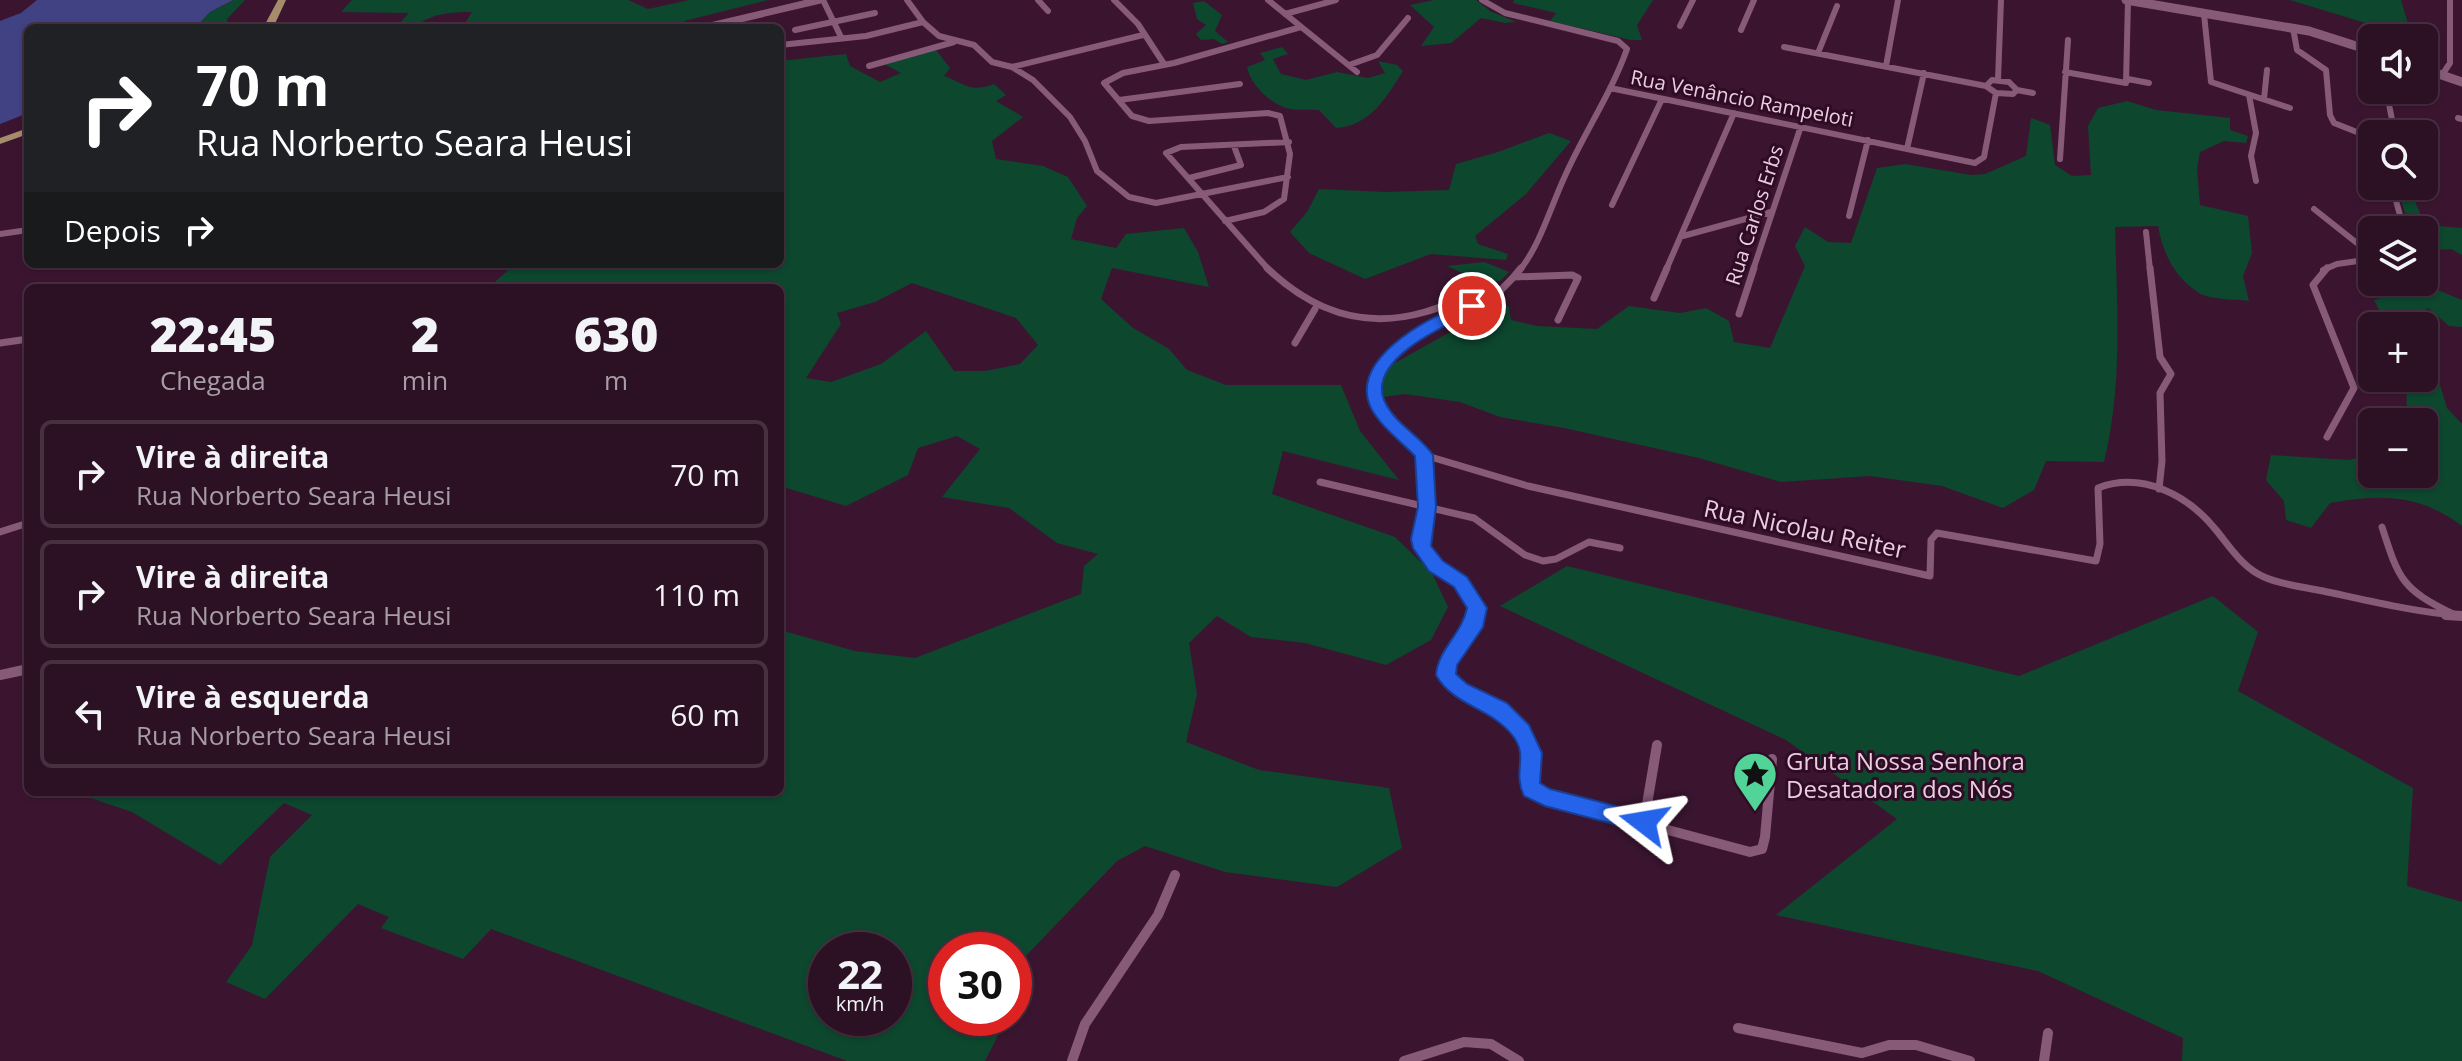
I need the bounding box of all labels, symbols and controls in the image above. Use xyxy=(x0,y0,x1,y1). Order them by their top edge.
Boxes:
map controls xyxy=(2358,24,2438,488)
button: sound xyxy=(2358,24,2438,104)
text: 70 m xyxy=(196,46,330,122)
icon: right xyxy=(64,56,168,160)
street label: Rua Venâncio Rampeloti xyxy=(1628,63,1856,133)
text: Rua Norberto Seara Heusi xyxy=(196,118,633,167)
button: search xyxy=(2358,120,2438,200)
street label: Rua Carlos Erbs xyxy=(1719,142,1789,288)
icon: right xyxy=(177,208,221,252)
text: Depois xyxy=(64,210,161,251)
button: layers xyxy=(2358,216,2438,296)
pin xyxy=(1438,272,1506,340)
icon: arrive xyxy=(1450,284,1494,328)
text: 22:45 xyxy=(150,301,276,366)
text: 2 xyxy=(411,301,439,366)
text: 630 xyxy=(574,301,658,366)
button: + xyxy=(2358,312,2438,392)
text: Chegada xyxy=(160,362,266,398)
text: min xyxy=(402,362,448,398)
text: m xyxy=(604,362,628,398)
button: − xyxy=(2358,408,2438,488)
text: Vire à direita xyxy=(136,436,330,477)
icon: right xyxy=(68,452,112,496)
text: 70 m xyxy=(670,454,740,495)
text: Rua Norberto Seara Heusi xyxy=(136,477,452,513)
street label: Rua Nicolau Reiter xyxy=(1701,490,1909,566)
text: Vire à direita xyxy=(136,556,330,597)
icon: right xyxy=(68,572,112,616)
text: 110 m xyxy=(653,574,740,615)
text: Rua Norberto Seara Heusi xyxy=(136,597,452,633)
text: Vire à esquerda xyxy=(136,676,370,717)
icon: left xyxy=(68,692,112,736)
text: 60 m xyxy=(670,694,740,735)
text: Rua Norberto Seara Heusi xyxy=(136,717,452,753)
place label: Gruta Nossa Senhora Desatadora dos Nós xyxy=(1786,744,2025,805)
place icon: Gruta Nossa Senhora Desatadora dos Nós xyxy=(1731,750,1779,813)
position arrow xyxy=(1602,780,1686,864)
speed limit sign: 30 xyxy=(928,932,1032,1036)
text: 22 xyxy=(837,946,883,1001)
text: km/h xyxy=(836,990,884,1017)

